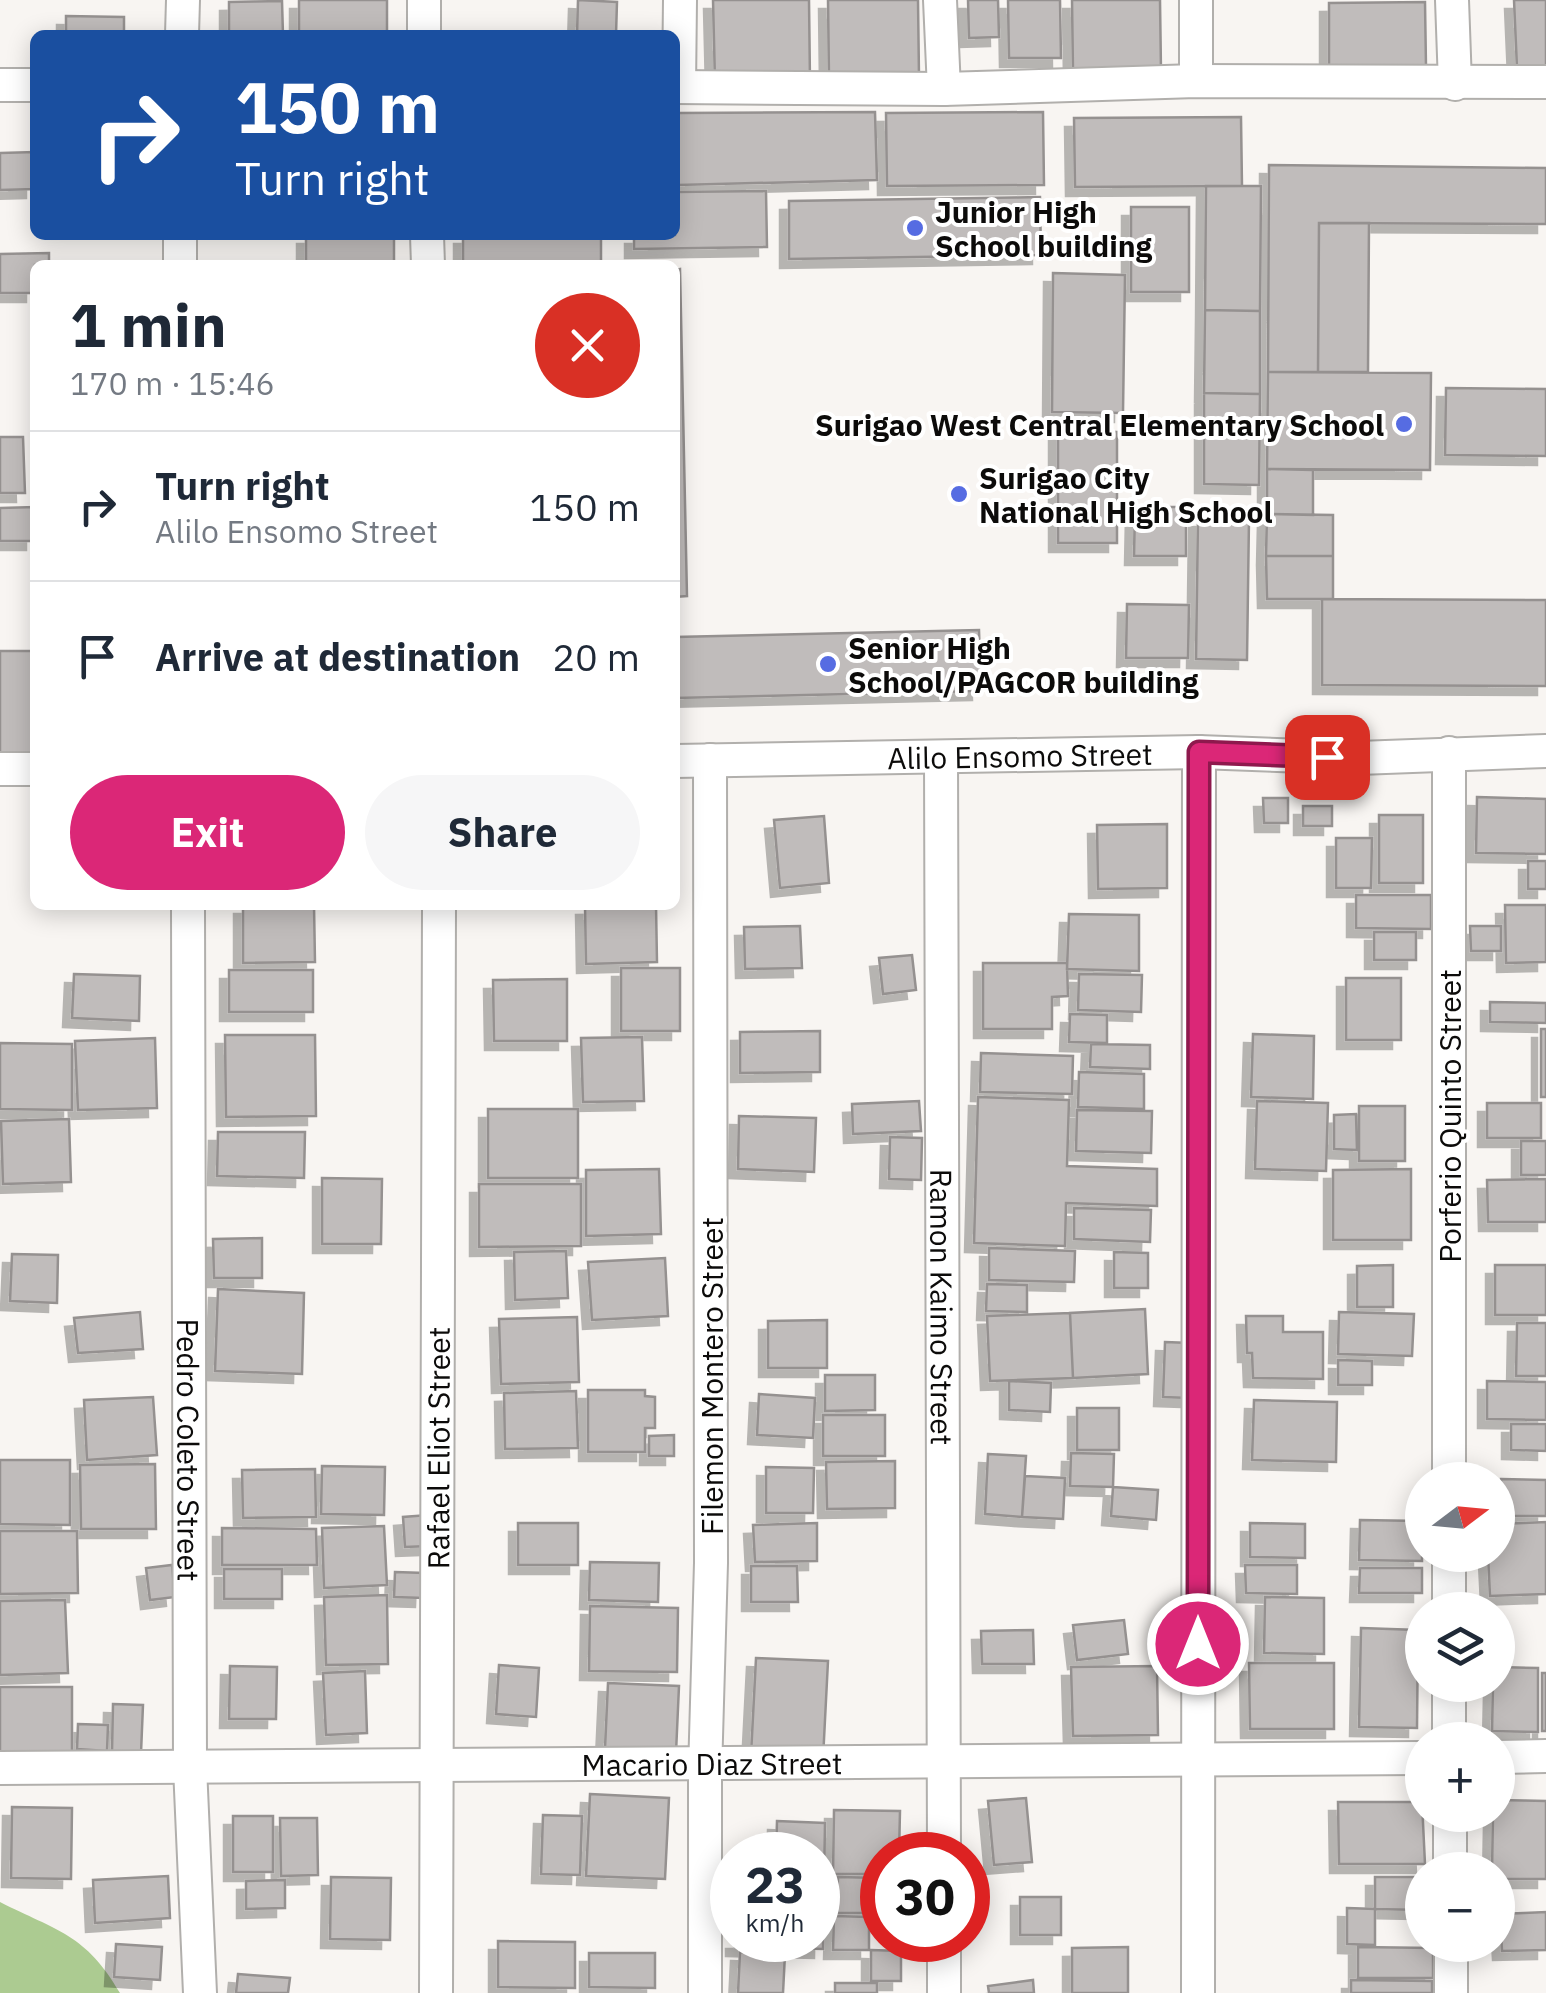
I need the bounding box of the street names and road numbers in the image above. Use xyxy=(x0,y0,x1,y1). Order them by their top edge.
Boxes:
street label: Alilo Ensomo Street xyxy=(887,733,1153,777)
street label: Porferio Quinto Street xyxy=(1430,969,1469,1263)
street label: Ramon Kaimo Street xyxy=(923,1169,962,1445)
street label: Filemon Montero Street xyxy=(692,1217,731,1535)
street label: Pedro Coleto Street xyxy=(169,1318,209,1582)
street label: Rafael Eliot Street xyxy=(418,1327,457,1569)
street label: Macario Diaz Street xyxy=(581,1743,843,1783)

